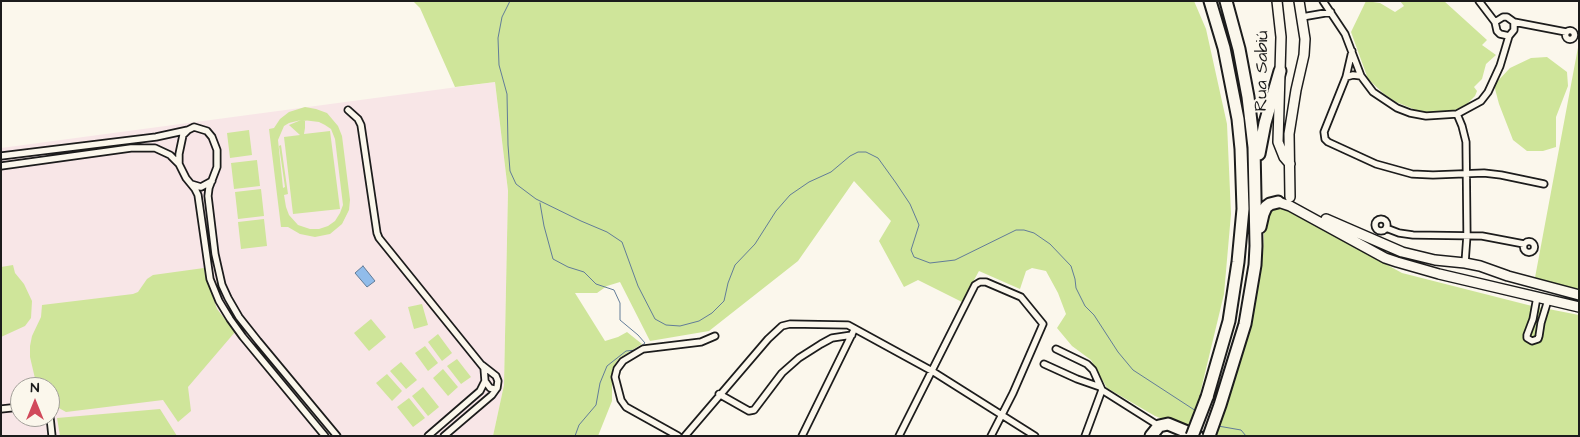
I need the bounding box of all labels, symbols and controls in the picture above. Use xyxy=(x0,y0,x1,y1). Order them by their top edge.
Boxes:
street label: Rua Sabiú xyxy=(1251,30,1275,112)
north arrow xyxy=(10,377,60,427)
text: N xyxy=(31,378,39,398)

